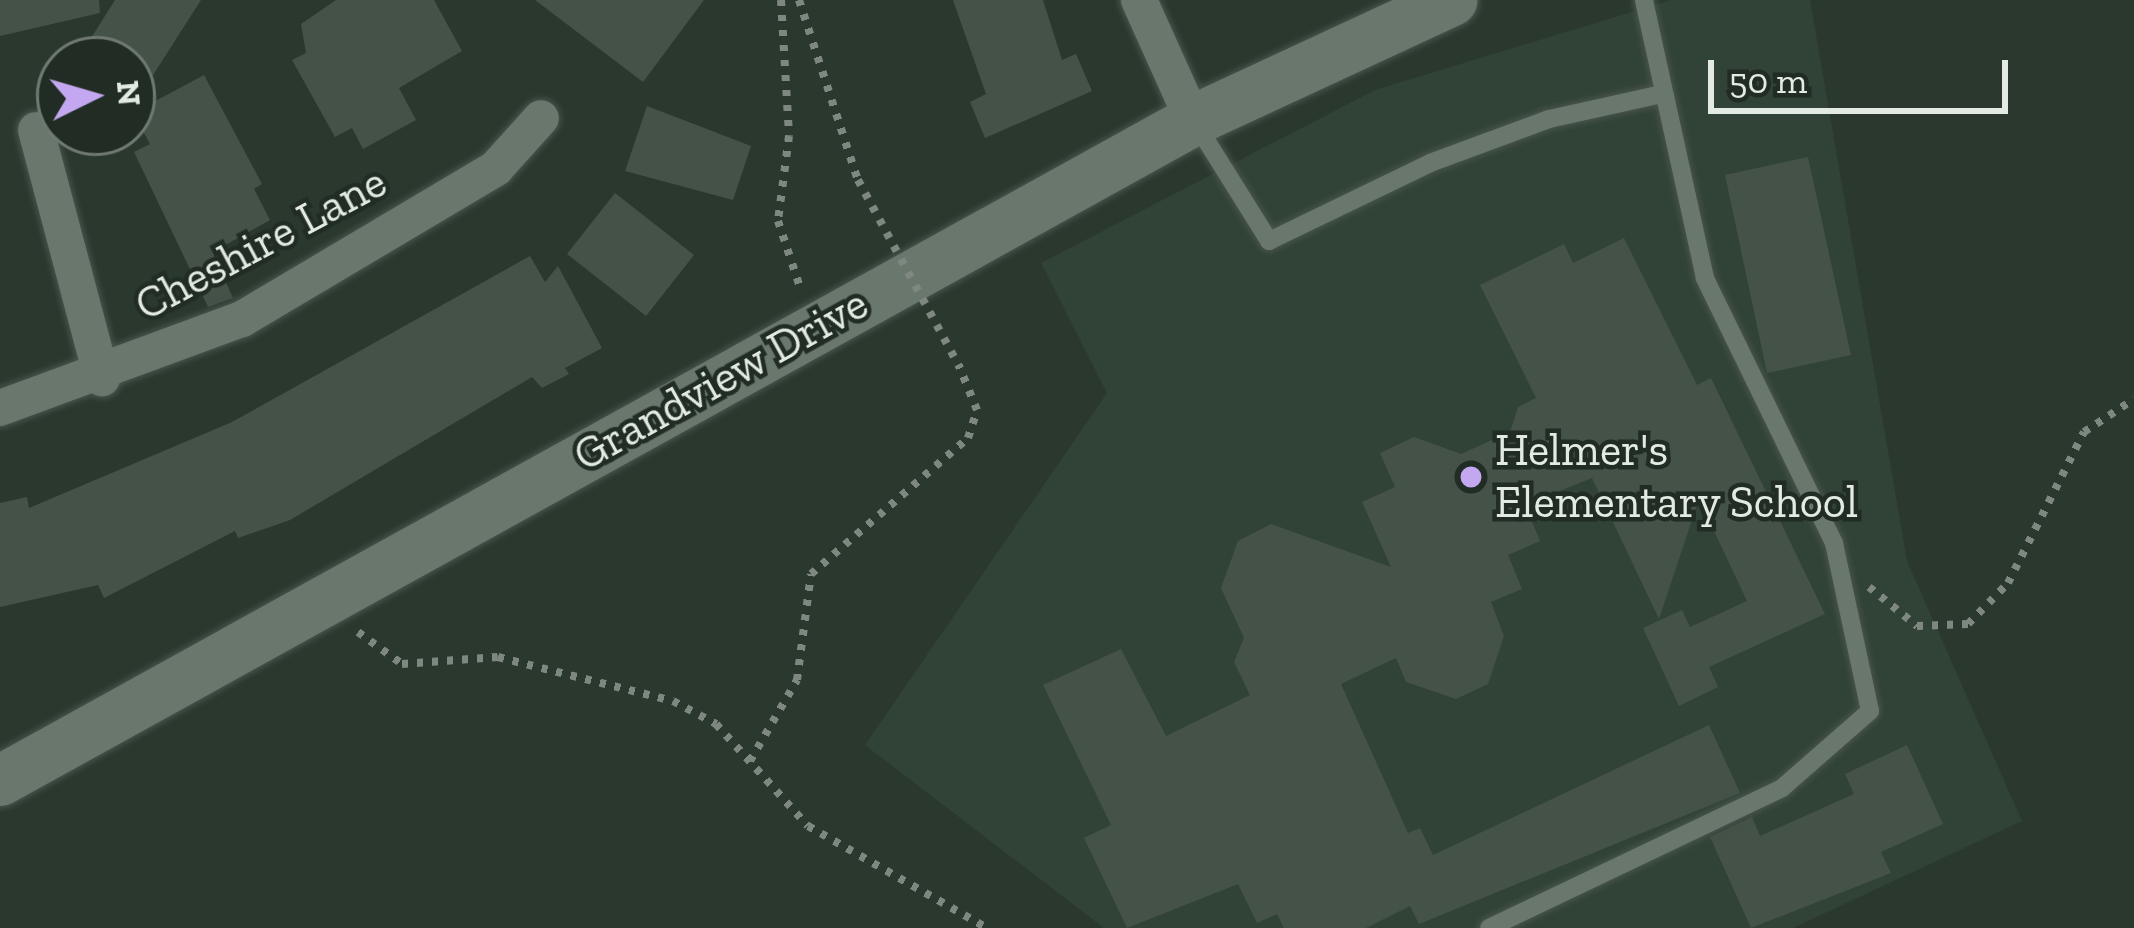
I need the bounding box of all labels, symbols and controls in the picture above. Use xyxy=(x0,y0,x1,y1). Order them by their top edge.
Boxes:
north arrow xyxy=(36,36,156,156)
scale bar xyxy=(1714,36,2014,110)
text: 50 m xyxy=(1729,59,1807,102)
text: N xyxy=(109,79,150,107)
street label: Cheshire Lane xyxy=(126,155,396,333)
street label: Grandview Drive xyxy=(564,277,878,483)
place label: Helmer's Elementary School xyxy=(1495,424,1859,530)
marker: Helmer's Elementary School xyxy=(1458,464,1484,490)

